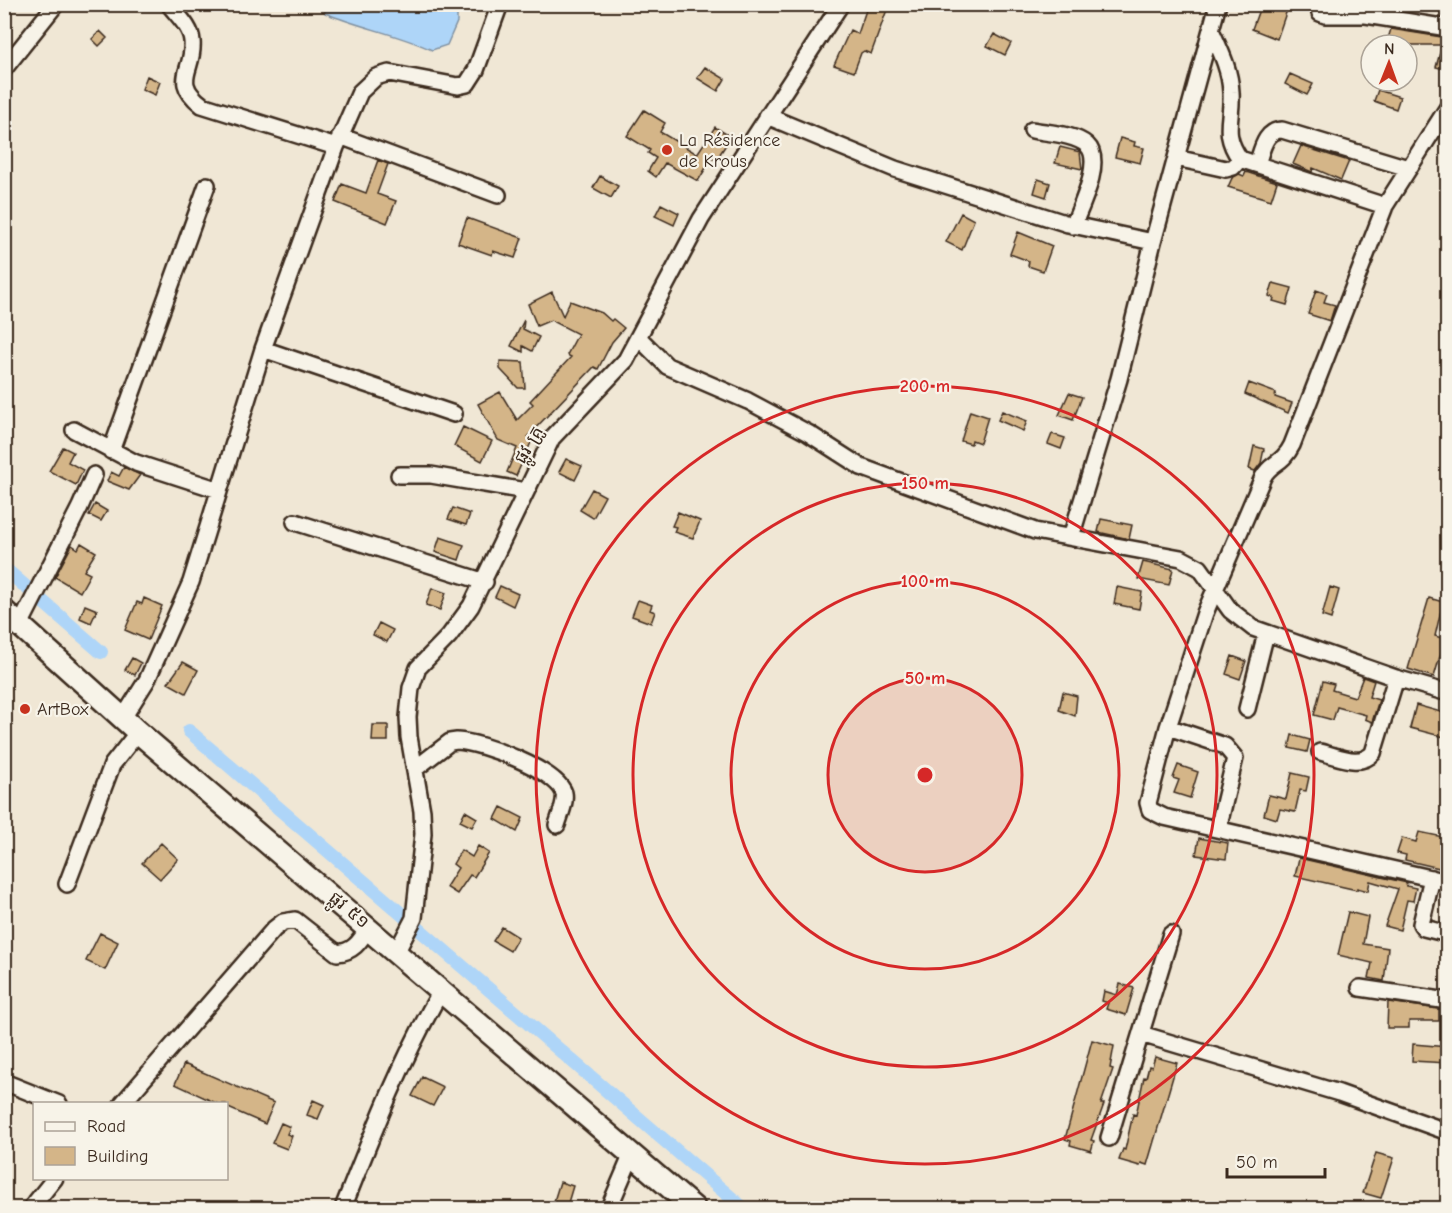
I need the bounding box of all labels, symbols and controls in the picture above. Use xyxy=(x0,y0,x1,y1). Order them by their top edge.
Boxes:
north arrow xyxy=(1359,33,1419,93)
text: N xyxy=(1384,40,1395,58)
place label: La Résidence de Krous xyxy=(679,130,780,172)
marker: La Résidence de Krous xyxy=(660,143,674,157)
text: 200 m xyxy=(900,376,950,397)
street label: ផ្លូវ គ្រូ xyxy=(510,422,553,470)
text: 150 m xyxy=(901,473,949,494)
text: 100 m xyxy=(901,571,949,592)
text: 50 m xyxy=(905,668,945,689)
place label: ArtBox xyxy=(37,699,89,720)
marker: ArtBox xyxy=(18,702,32,716)
centre of rings xyxy=(915,765,935,785)
street label: ផ្លូវ ៥១ xyxy=(321,887,373,937)
legend xyxy=(33,1102,228,1180)
text: Road xyxy=(87,1116,126,1137)
scale bar xyxy=(1227,1141,1324,1179)
text: Building xyxy=(87,1146,149,1167)
text: 50 m xyxy=(1236,1152,1278,1173)

